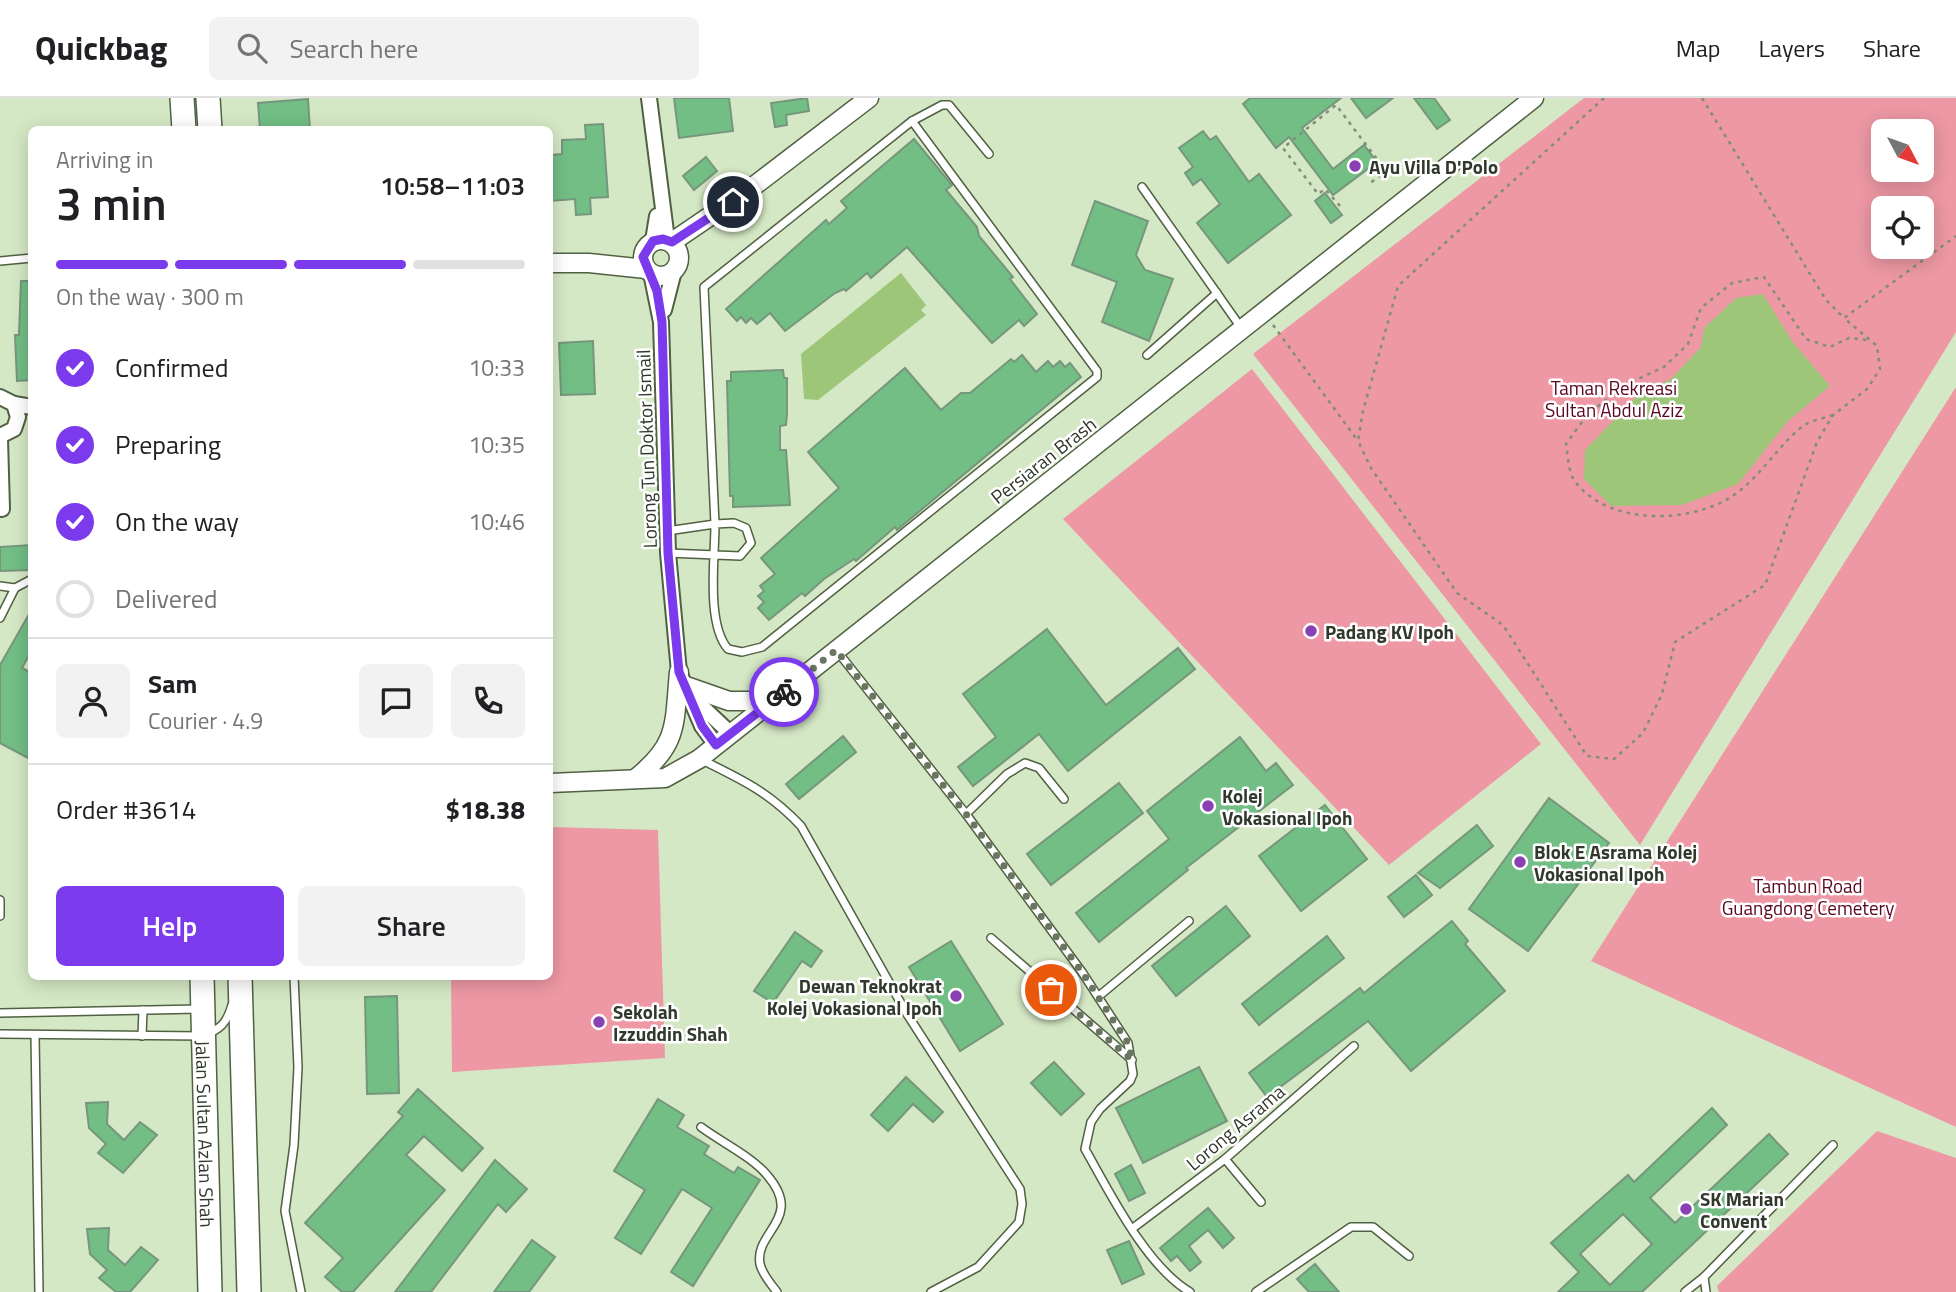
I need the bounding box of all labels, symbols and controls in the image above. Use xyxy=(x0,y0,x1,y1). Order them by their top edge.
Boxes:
search box xyxy=(209,17,699,80)
text: Quickbag xyxy=(35,23,167,73)
icon: search xyxy=(233,29,271,67)
text: Search here xyxy=(289,29,418,68)
text: Map xyxy=(1676,30,1721,66)
text: Layers xyxy=(1759,30,1825,66)
text: Share xyxy=(1863,30,1921,66)
north arrow xyxy=(1871,119,1934,182)
map controls xyxy=(1871,119,1934,259)
text: Arriving in xyxy=(56,142,153,177)
place label: Ayu Villa D'Polo xyxy=(1369,152,1498,181)
marker: Ayu Villa D'Polo xyxy=(1347,158,1363,174)
text: 10:58–11:03 xyxy=(380,166,525,205)
text: 3 min xyxy=(56,168,167,238)
pin xyxy=(703,172,763,232)
icon: home xyxy=(714,183,752,221)
button: locate xyxy=(1871,196,1934,259)
text: On the way · 300 m xyxy=(56,279,244,314)
text: Confirmed xyxy=(115,348,229,387)
icon: check xyxy=(56,349,94,387)
street label: Lorong Tun Doktor Ismail xyxy=(628,349,664,549)
text: 10:33 xyxy=(468,350,525,385)
park label: Taman Rekreasi Sultan Abdul Aziz xyxy=(1545,373,1683,424)
street label: Persiaran Brash xyxy=(984,409,1102,511)
text: Preparing xyxy=(115,425,221,464)
icon: check xyxy=(56,426,94,464)
text: 10:35 xyxy=(468,427,525,462)
text: On the way xyxy=(115,502,239,541)
icon: check xyxy=(56,503,94,541)
text: 10:46 xyxy=(468,504,525,539)
text: Delivered xyxy=(115,579,218,618)
place label: Padang KV Ipoh xyxy=(1325,617,1454,646)
marker: Padang KV Ipoh xyxy=(1303,623,1319,639)
courier xyxy=(749,657,819,727)
button: person xyxy=(56,664,130,738)
text: Sam xyxy=(148,664,197,703)
button: chat xyxy=(359,664,433,738)
button: phone xyxy=(451,664,525,738)
icon: bike xyxy=(765,673,803,711)
text: Courier · 4.9 xyxy=(148,703,263,738)
place label: Kolej Vokasional Ipoh xyxy=(1222,781,1352,832)
text: Order #3614 xyxy=(56,790,196,829)
text: $18.38 xyxy=(446,790,525,829)
marker: Kolej Vokasional Ipoh xyxy=(1200,798,1216,814)
place label: Blok E Asrama Kolej Vokasional Ipoh xyxy=(1534,837,1697,888)
marker: Blok E Asrama Kolej Vokasional Ipoh xyxy=(1512,854,1528,870)
park label: Tambun Road Guangdong Cemetery xyxy=(1722,871,1894,922)
button: Help xyxy=(56,886,284,966)
button: Share xyxy=(298,886,525,966)
pin xyxy=(1021,960,1081,1020)
place label: Dewan Teknokrat Kolej Vokasional Ipoh xyxy=(767,971,942,1022)
icon: bag xyxy=(1032,971,1070,1009)
marker: Dewan Teknokrat Kolej Vokasional Ipoh xyxy=(948,988,964,1004)
place label: Sekolah Izzuddin Shah xyxy=(613,997,728,1048)
marker: Sekolah Izzuddin Shah xyxy=(591,1014,607,1030)
street label: Jalan Sultan Azlan Shah xyxy=(189,1040,223,1228)
street label: Lorong Asrama xyxy=(1179,1077,1291,1177)
place label: SK Marian Convent xyxy=(1700,1184,1784,1235)
marker: SK Marian Convent xyxy=(1678,1201,1694,1217)

